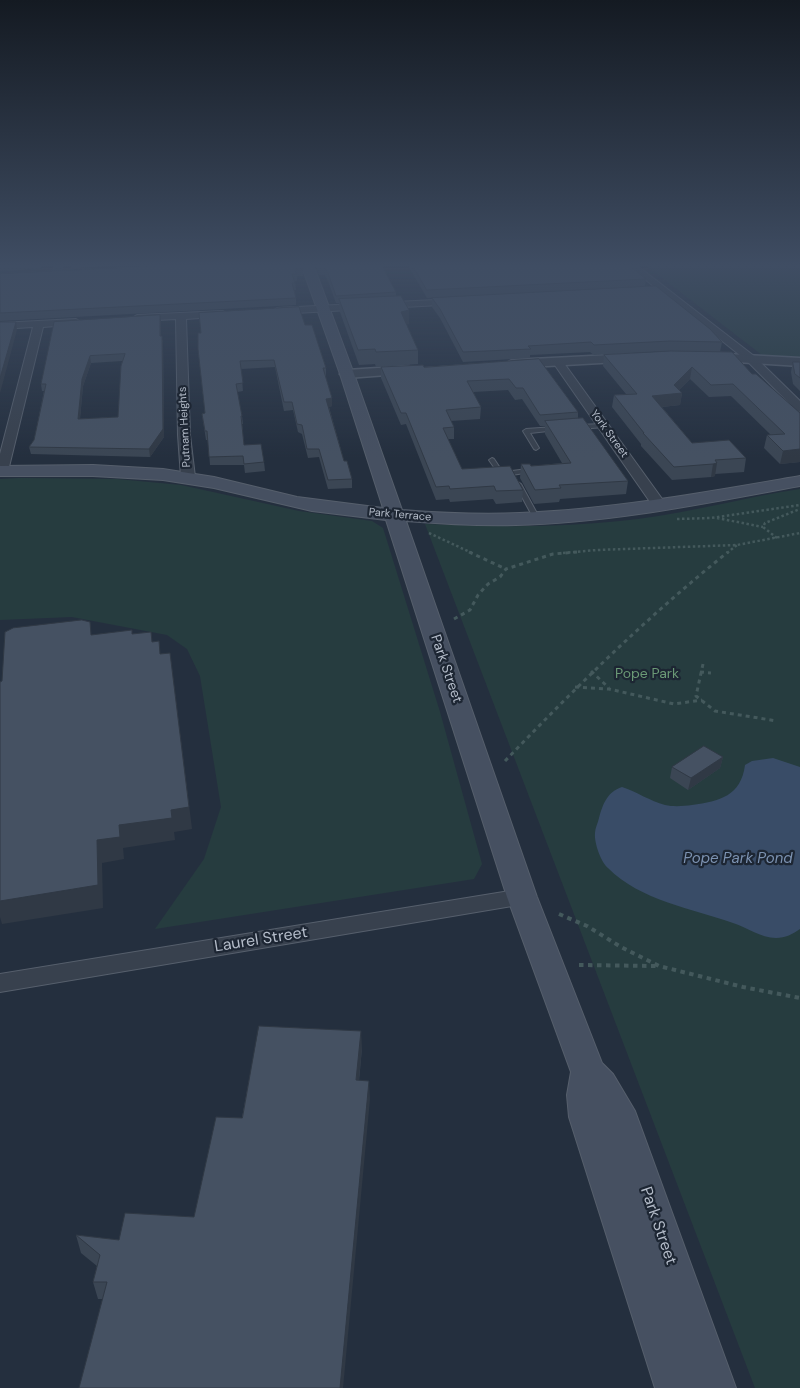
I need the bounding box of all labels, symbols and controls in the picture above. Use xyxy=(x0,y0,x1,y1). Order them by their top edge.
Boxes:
street label: Putnam Heights xyxy=(176,386,194,468)
street label: York Street xyxy=(587,408,631,460)
street label: Park Terrace xyxy=(368,506,432,524)
street label: Park Street xyxy=(426,633,466,705)
park label: Pope Park xyxy=(615,666,679,682)
water label: Pope Park Pond xyxy=(683,850,793,868)
street label: Laurel Street xyxy=(213,923,309,957)
street label: Park Street xyxy=(636,1184,680,1268)

